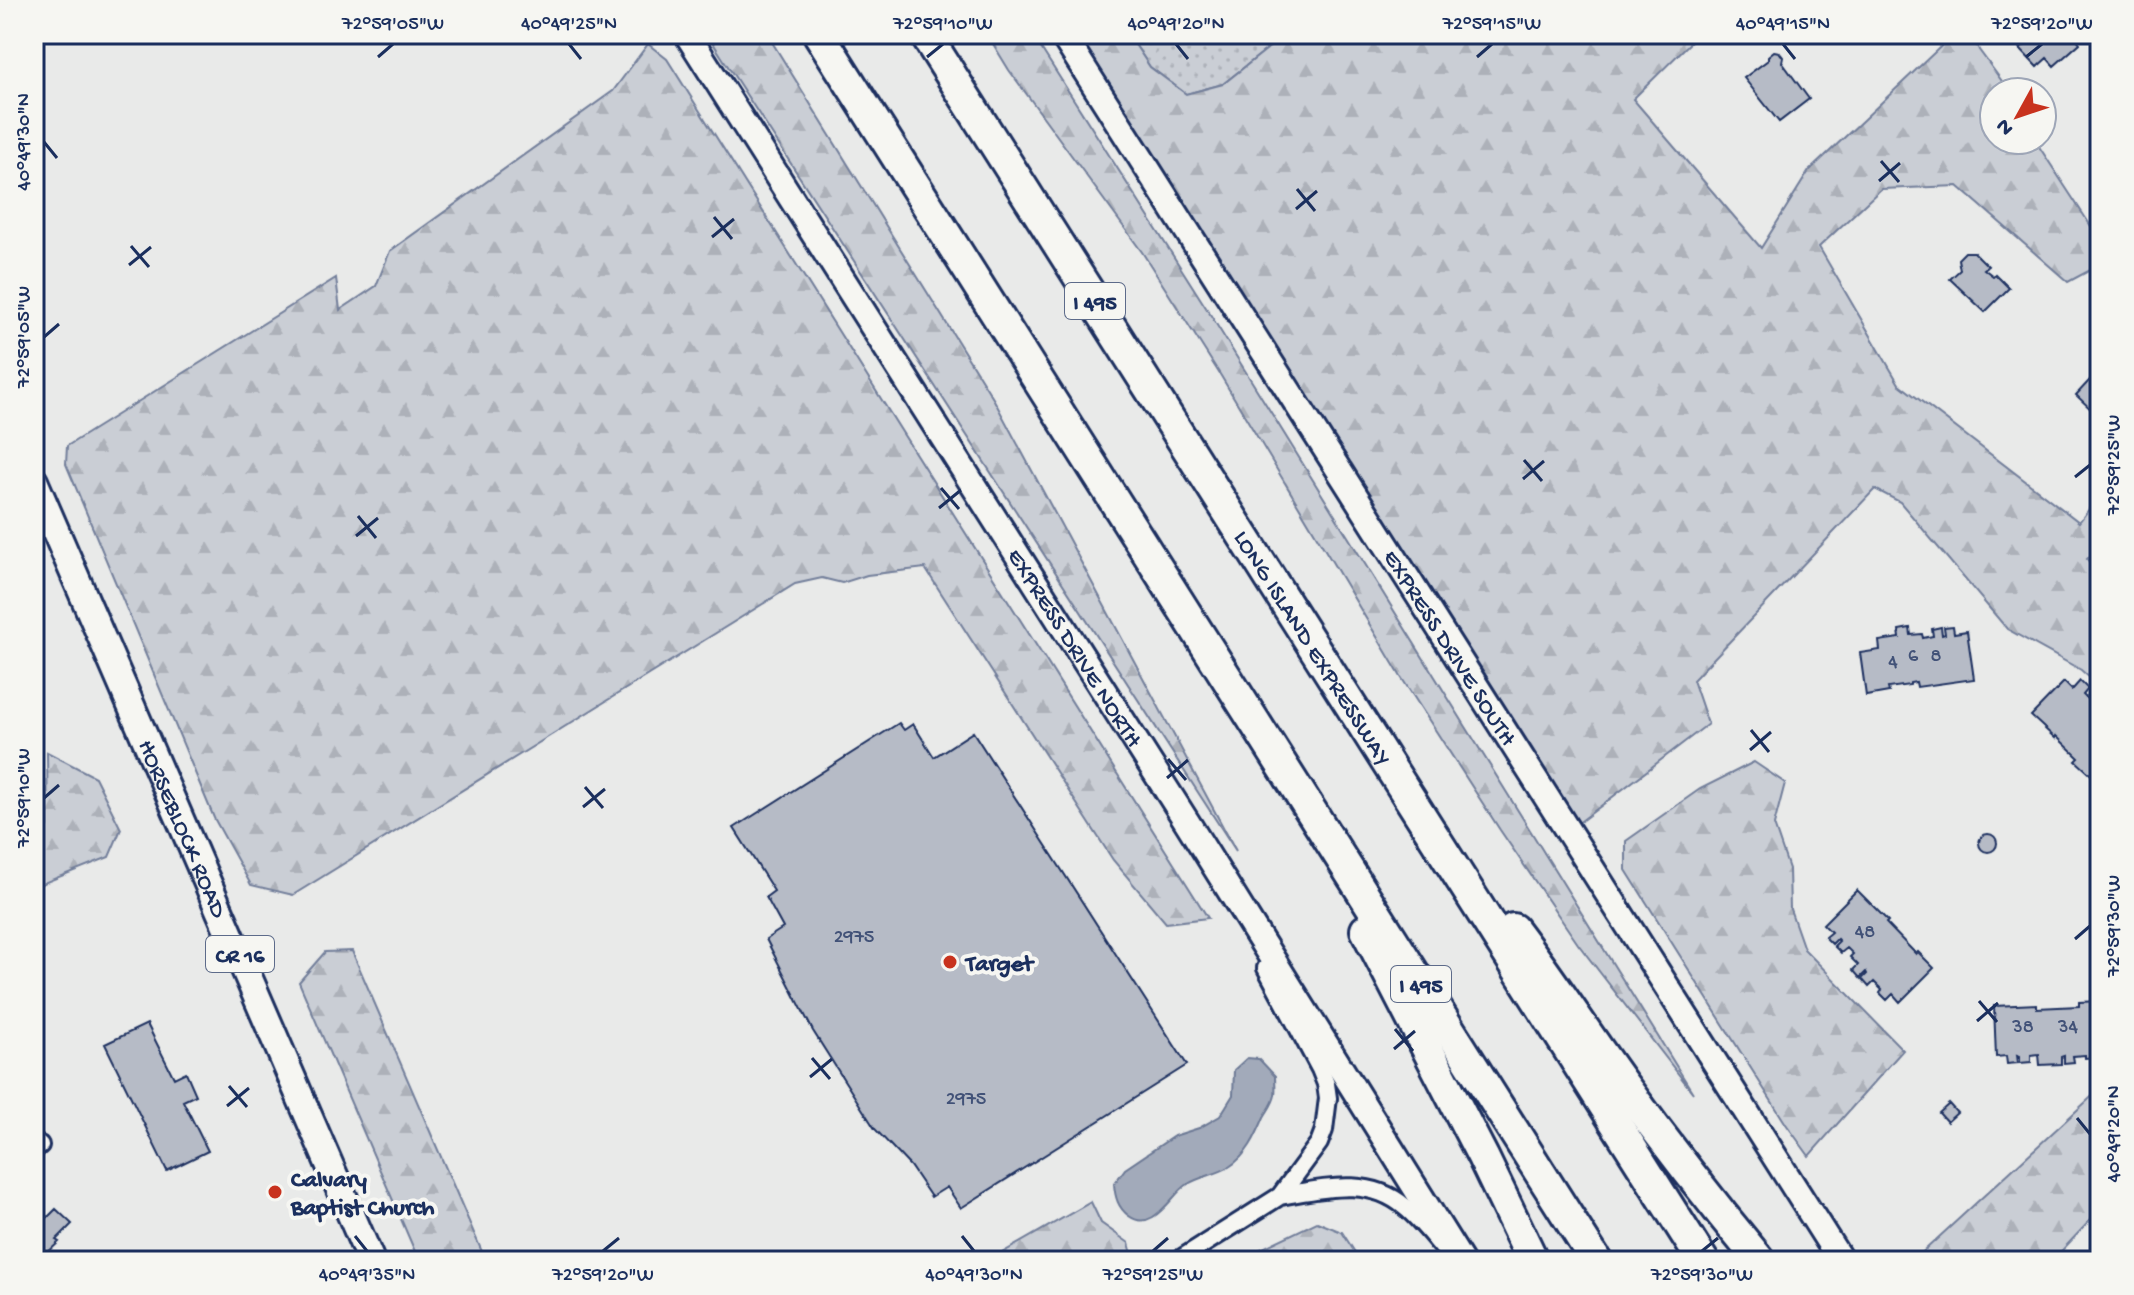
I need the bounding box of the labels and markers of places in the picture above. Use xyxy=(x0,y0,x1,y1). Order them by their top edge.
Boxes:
place label: Target xyxy=(964,951,1035,980)
marker: Target xyxy=(941,953,959,971)
place label: Calvary Baptist Church xyxy=(290,1167,435,1224)
marker: Calvary Baptist Church xyxy=(266,1183,284,1201)

